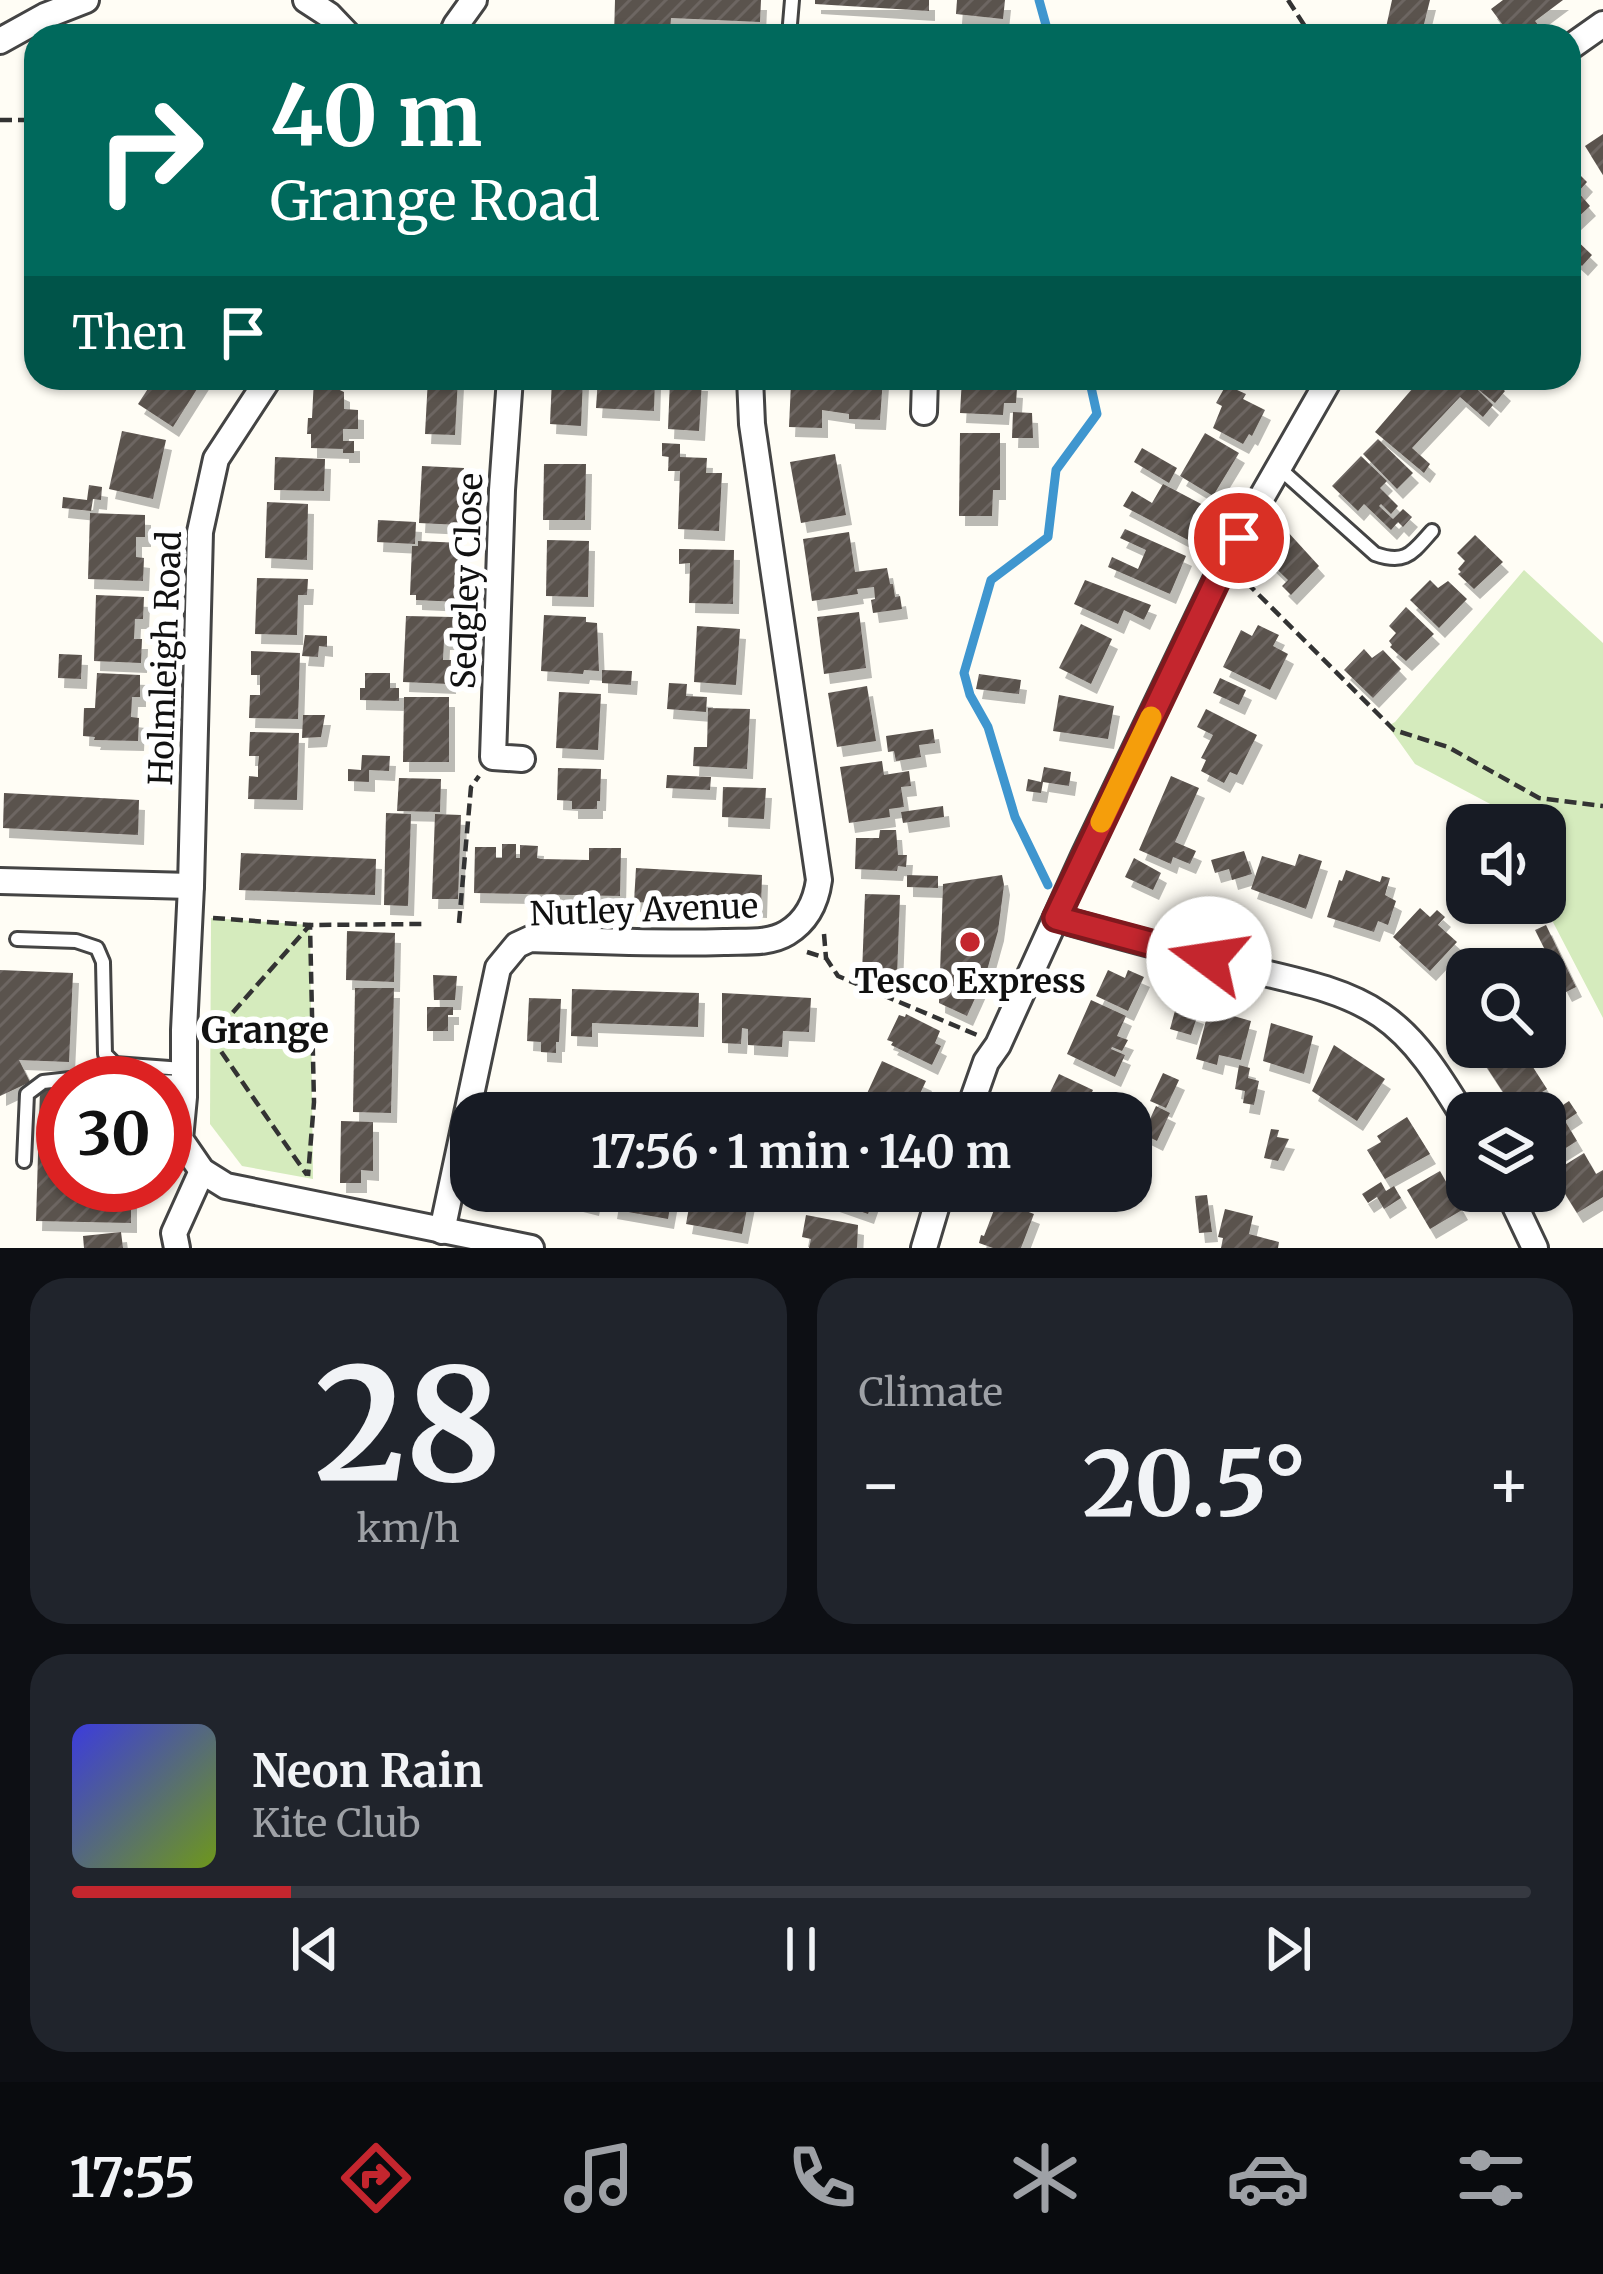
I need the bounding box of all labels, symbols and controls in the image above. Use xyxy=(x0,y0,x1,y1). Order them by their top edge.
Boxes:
text: 40 m xyxy=(270,63,482,169)
icon: right xyxy=(72,72,228,228)
text: Grange Road xyxy=(270,167,600,235)
icon: arrive xyxy=(210,300,276,366)
text: Then xyxy=(72,305,186,361)
street label: Sedgley Close xyxy=(443,472,491,690)
pin xyxy=(1188,487,1290,589)
icon: arrive xyxy=(1206,505,1272,571)
street label: Holmleigh Road xyxy=(140,530,190,786)
map controls xyxy=(1446,804,1566,1212)
button: sound xyxy=(1446,804,1566,924)
street label: Nutley Avenue xyxy=(529,886,759,934)
position arrow xyxy=(1146,896,1272,1022)
marker: Tesco Express xyxy=(957,929,983,955)
button: search xyxy=(1446,948,1566,1068)
place label: Tesco Express xyxy=(854,961,1086,1002)
district label: Grange xyxy=(201,1008,329,1053)
speed limit sign: 30 xyxy=(36,1056,192,1212)
button: layers xyxy=(1446,1092,1566,1212)
text: 17:56 · 1 min · 140 m xyxy=(591,1124,1011,1180)
text: 28 xyxy=(315,1327,502,1524)
text: Climate xyxy=(859,1368,1003,1417)
text: 20.5° xyxy=(1082,1427,1307,1541)
text: − xyxy=(859,1443,903,1526)
text: + xyxy=(1487,1443,1531,1526)
text: km/h xyxy=(357,1504,460,1553)
text: Neon Rain xyxy=(252,1743,483,1799)
text: Kite Club xyxy=(252,1799,421,1848)
icon: previous xyxy=(282,1916,348,1982)
icon: pause xyxy=(768,1916,834,1982)
icon: next xyxy=(1255,1916,1321,1982)
icon: directions xyxy=(334,2136,418,2220)
icon: music xyxy=(557,2136,641,2220)
icon: phone xyxy=(780,2136,864,2220)
icon: climate xyxy=(1003,2136,1087,2220)
icon: car xyxy=(1226,2136,1310,2220)
icon: filters xyxy=(1449,2136,1533,2220)
text: 17:55 xyxy=(70,2144,195,2212)

